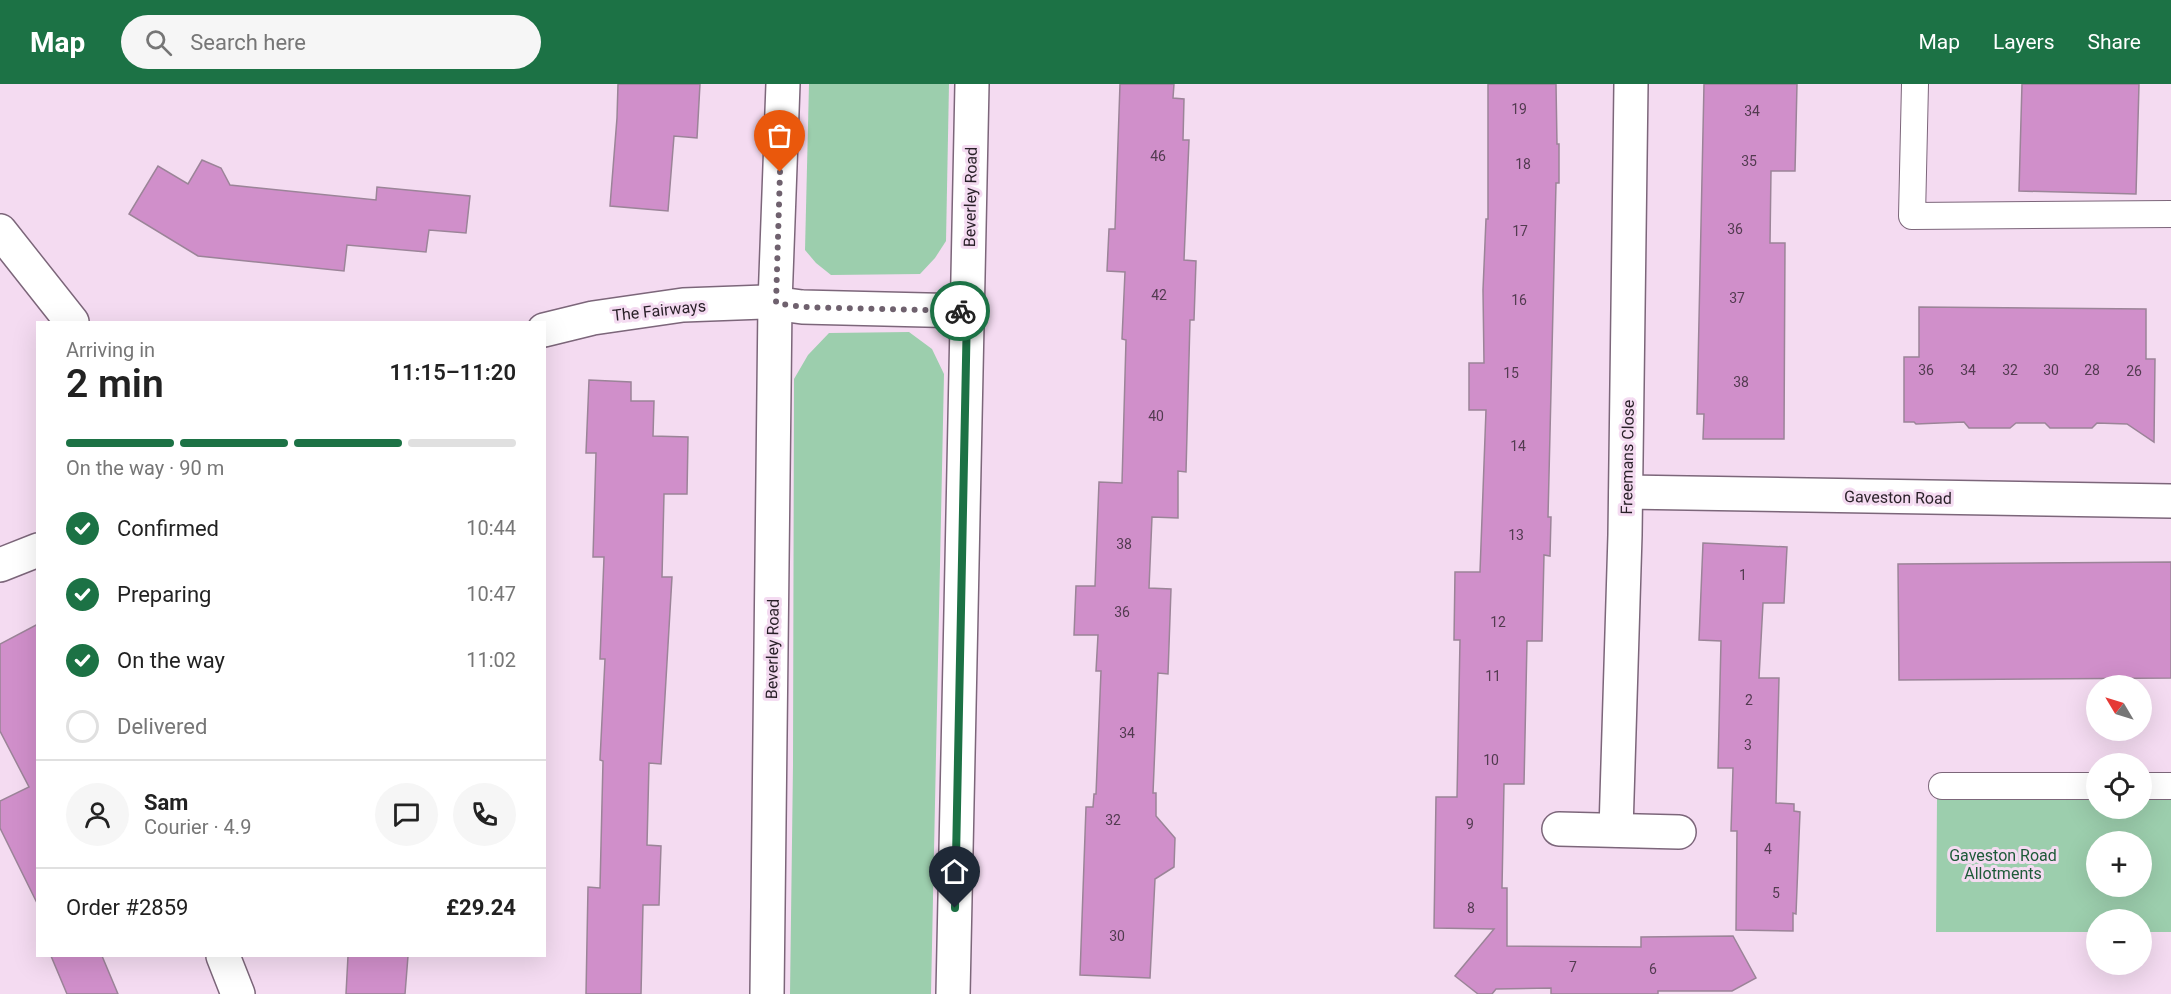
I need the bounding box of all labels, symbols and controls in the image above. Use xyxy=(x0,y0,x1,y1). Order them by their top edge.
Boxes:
search box xyxy=(121,15,541,69)
text: Map xyxy=(30,26,85,59)
icon: search xyxy=(142,26,175,59)
text: Search here xyxy=(190,30,306,55)
text: Map xyxy=(1918,30,1960,54)
text: Layers xyxy=(1993,30,2054,54)
text: Share xyxy=(2087,30,2141,54)
house number: 19 xyxy=(1511,101,1527,117)
house number: 34 xyxy=(1744,103,1760,119)
pin xyxy=(754,110,805,172)
icon: bag xyxy=(763,119,796,152)
street label: Beverley Road xyxy=(960,147,981,247)
house number: 46 xyxy=(1150,148,1166,164)
house number: 35 xyxy=(1741,153,1757,169)
house number: 18 xyxy=(1515,156,1531,172)
house number: 36 xyxy=(1727,221,1743,237)
house number: 17 xyxy=(1512,223,1528,239)
courier xyxy=(930,281,990,341)
house number: 42 xyxy=(1151,287,1167,303)
house number: 37 xyxy=(1729,290,1745,306)
house number: 16 xyxy=(1511,292,1527,308)
icon: bike xyxy=(944,295,977,328)
street label: The Fairways xyxy=(611,296,707,325)
text: Arriving in xyxy=(66,338,155,362)
text: 11:15–11:20 xyxy=(389,360,516,385)
text: 2 min xyxy=(66,361,164,407)
house number: 36 xyxy=(1918,362,1934,378)
house number: 34 xyxy=(1960,362,1976,378)
house number: 32 xyxy=(2002,362,2018,378)
house number: 30 xyxy=(2043,362,2059,378)
house number: 28 xyxy=(2084,362,2100,378)
house number: 26 xyxy=(2126,363,2142,379)
house number: 15 xyxy=(1503,365,1519,381)
house number: 38 xyxy=(1733,374,1749,390)
street label: Freemans Close xyxy=(1617,399,1638,515)
house number: 40 xyxy=(1148,408,1164,424)
house number: 14 xyxy=(1510,438,1526,454)
text: On the way · 90 m xyxy=(66,456,224,480)
street label: Gaveston Road xyxy=(1844,487,1952,508)
icon: check xyxy=(66,512,99,545)
text: Confirmed xyxy=(117,516,219,541)
text: 10:44 xyxy=(466,516,516,540)
house number: 13 xyxy=(1508,527,1524,543)
house number: 38 xyxy=(1116,536,1132,552)
house number: 1 xyxy=(1739,567,1747,583)
icon: check xyxy=(66,578,99,611)
text: Preparing xyxy=(117,582,211,607)
text: 10:47 xyxy=(466,582,516,606)
street label: Beverley Road xyxy=(762,599,783,699)
house number: 36 xyxy=(1114,604,1130,620)
house number: 12 xyxy=(1490,614,1506,630)
icon: check xyxy=(66,644,99,677)
text: On the way xyxy=(117,648,225,673)
text: 11:02 xyxy=(466,648,516,672)
house number: 11 xyxy=(1485,668,1501,684)
north arrow xyxy=(2086,675,2152,741)
map controls xyxy=(2086,675,2152,975)
house number: 2 xyxy=(1745,692,1753,708)
text: Delivered xyxy=(117,714,207,739)
house number: 34 xyxy=(1119,725,1135,741)
house number: 3 xyxy=(1744,737,1752,753)
house number: 10 xyxy=(1483,752,1499,768)
button: locate xyxy=(2086,753,2152,819)
button: person xyxy=(66,783,129,846)
button: chat xyxy=(375,783,438,846)
button: phone xyxy=(453,783,516,846)
text: Sam xyxy=(144,790,188,815)
house number: 32 xyxy=(1105,812,1121,828)
text: Courier · 4.9 xyxy=(144,815,251,839)
house number: 9 xyxy=(1466,816,1474,832)
button: + xyxy=(2086,831,2152,897)
house number: 4 xyxy=(1764,841,1772,857)
pin xyxy=(929,846,980,908)
park label: Gaveston Road Allotments xyxy=(1949,846,2057,883)
icon: home xyxy=(938,855,971,888)
house number: 5 xyxy=(1772,885,1780,901)
text: Order #2859 xyxy=(66,895,188,920)
text: £29.24 xyxy=(446,895,516,920)
house number: 8 xyxy=(1467,900,1475,916)
button: − xyxy=(2086,909,2152,975)
house number: 30 xyxy=(1109,928,1125,944)
house number: 7 xyxy=(1569,959,1577,975)
house number: 6 xyxy=(1649,961,1657,977)

